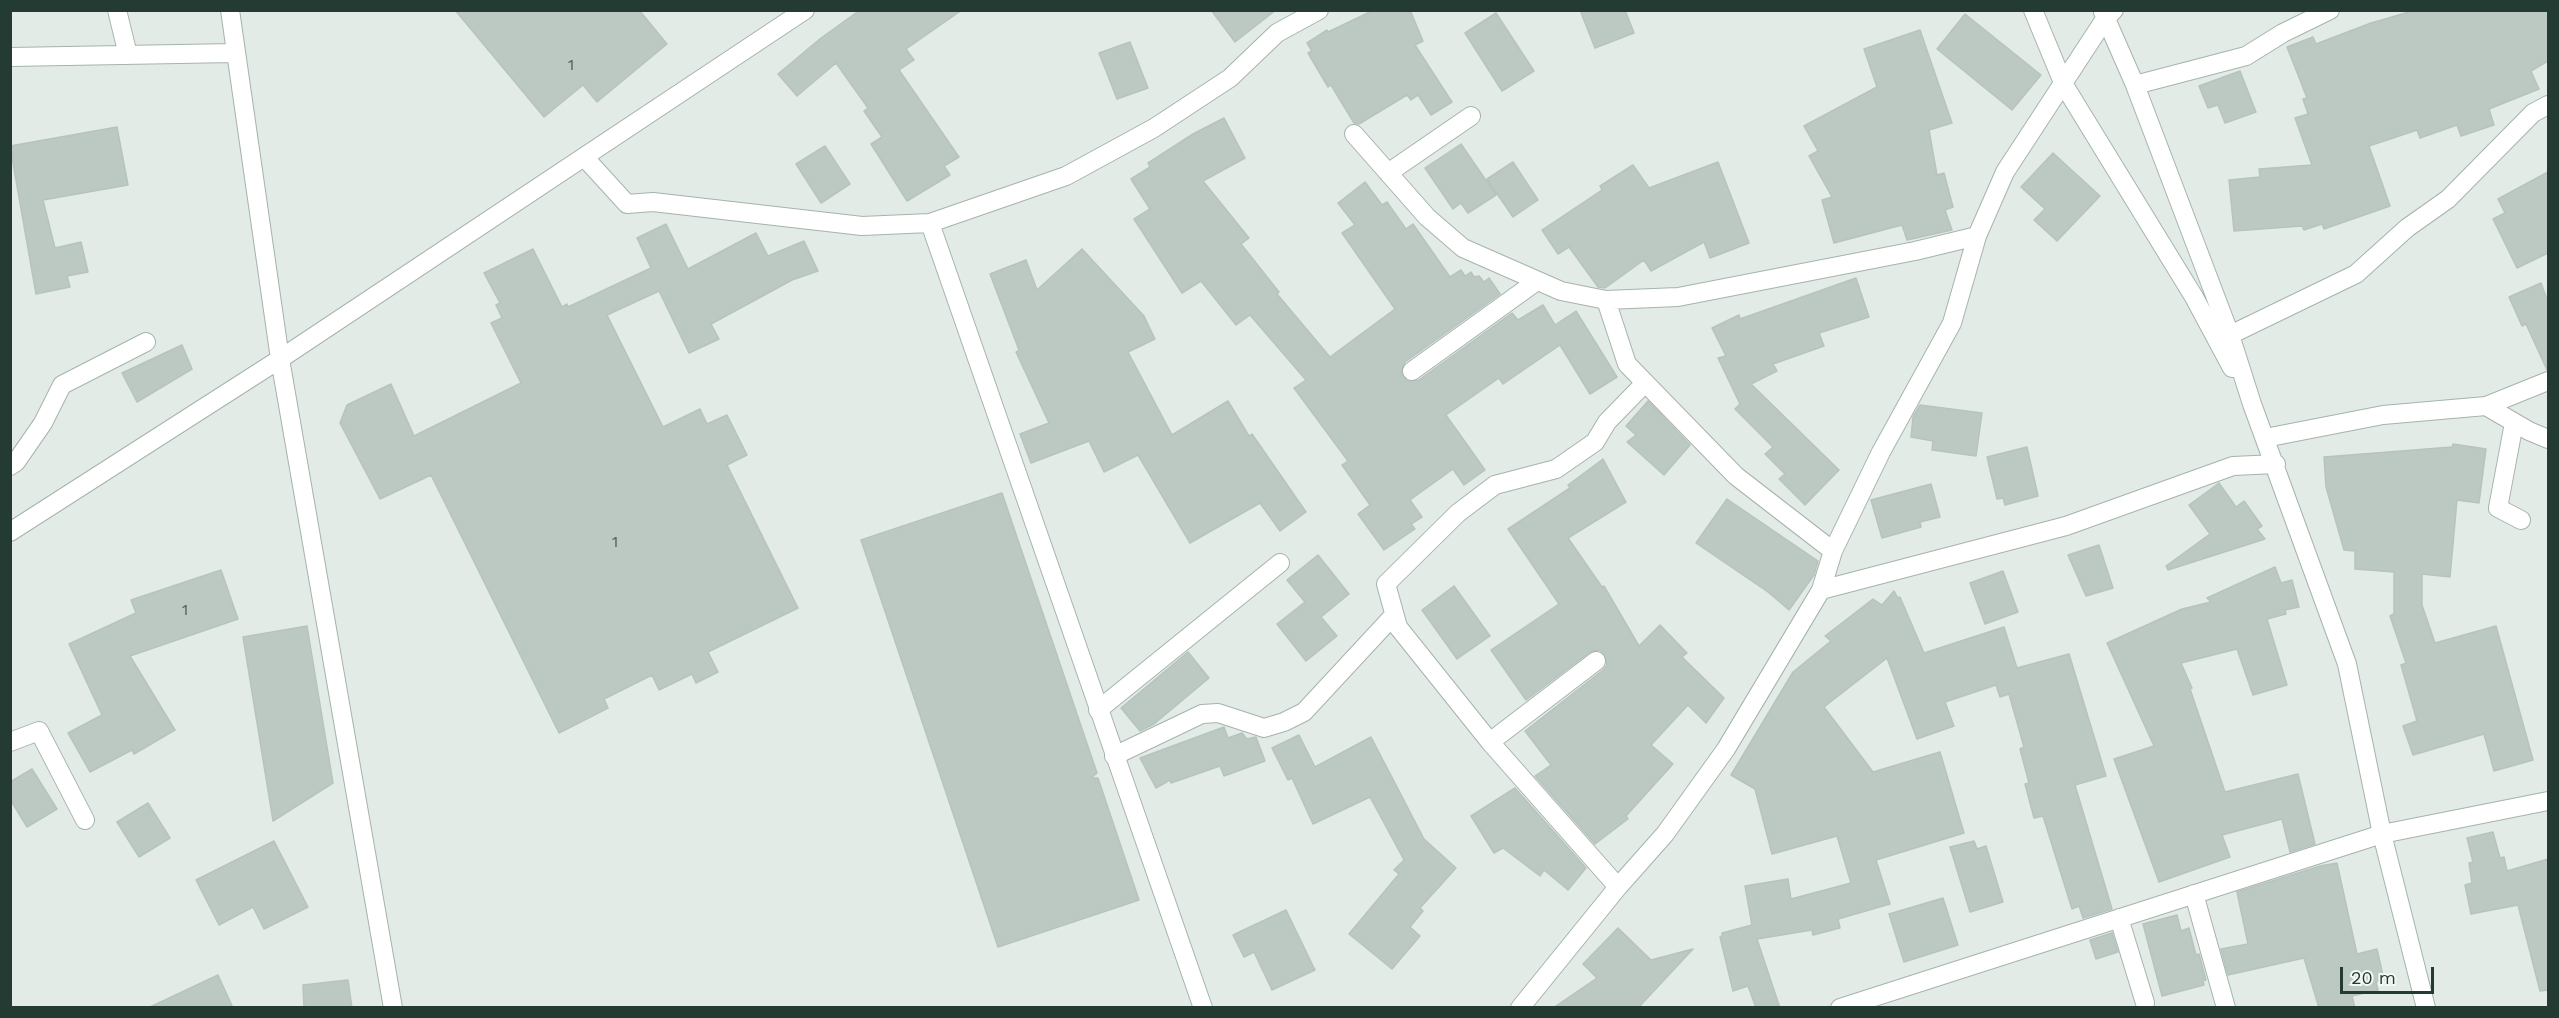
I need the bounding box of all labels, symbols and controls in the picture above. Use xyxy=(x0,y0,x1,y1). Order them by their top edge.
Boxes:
house number: 1 xyxy=(568,55,574,75)
house number: 1 xyxy=(612,532,618,552)
house number: 1 xyxy=(182,600,188,620)
scale bar xyxy=(2343,955,2438,993)
text: 20 m xyxy=(2351,967,2396,988)

